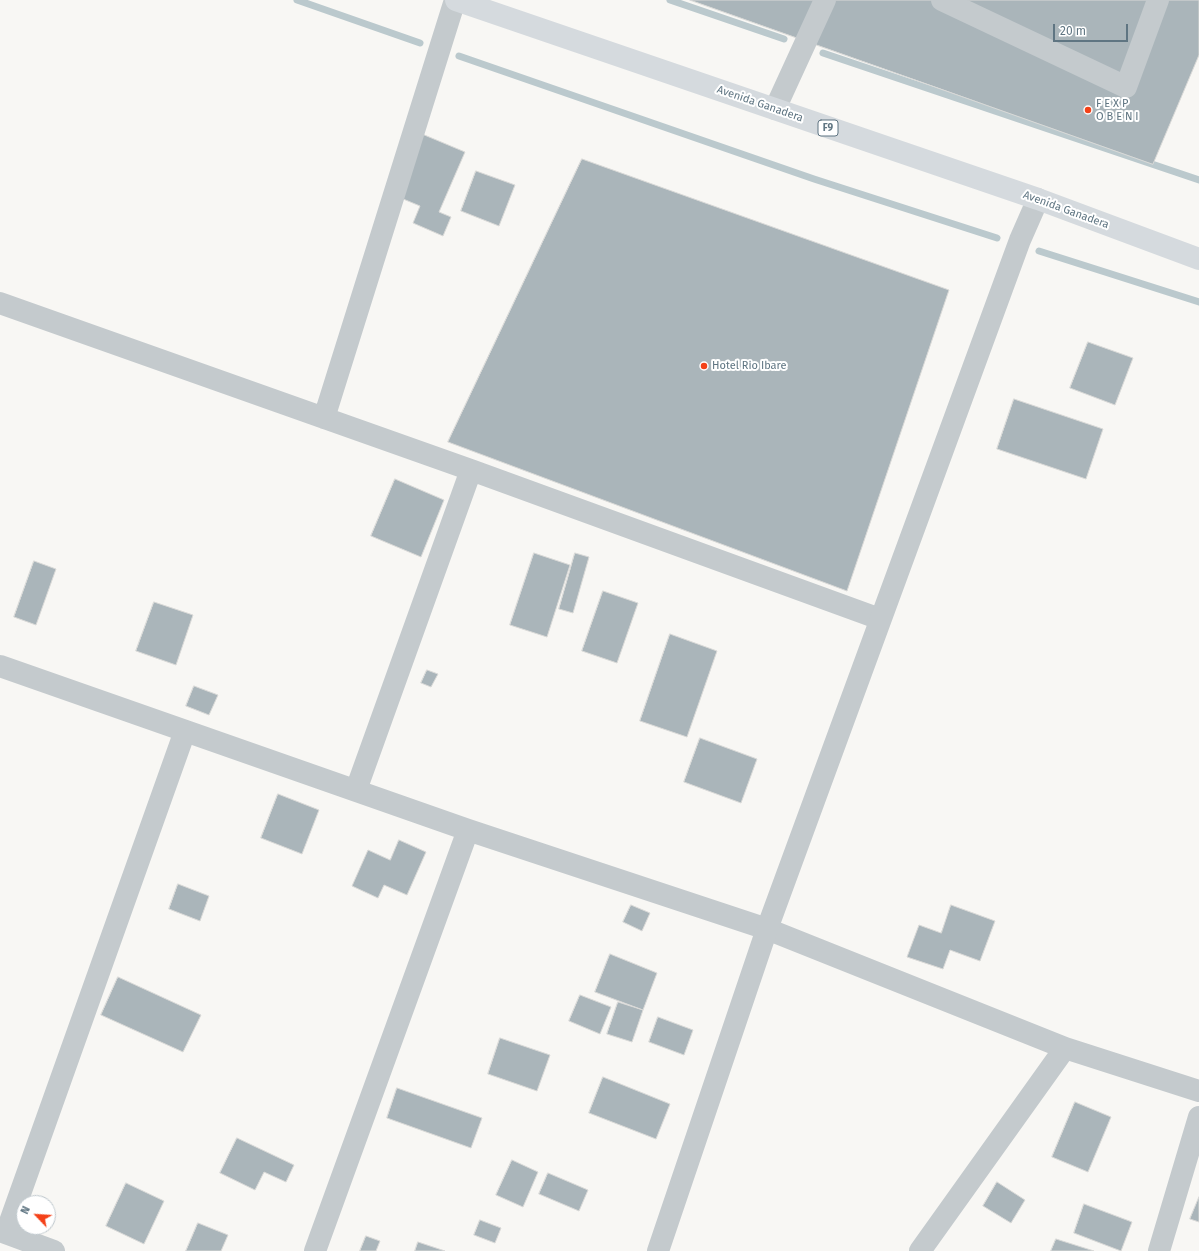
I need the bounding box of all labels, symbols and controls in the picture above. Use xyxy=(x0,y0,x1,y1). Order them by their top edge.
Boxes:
scale bar xyxy=(1055,16,1130,42)
text: 20 m xyxy=(1060,24,1086,38)
street label: Avenida Ganadera xyxy=(715,83,805,125)
place label: F E X P O B E N I xyxy=(1096,97,1139,123)
marker: F E X P O B E N I xyxy=(1083,105,1093,115)
road number: F9 xyxy=(818,120,838,136)
street label: Avenida Ganadera xyxy=(1021,188,1111,232)
place label: Hotel Rio Ibare xyxy=(712,359,787,373)
marker: Hotel Rio Ibare xyxy=(699,361,709,371)
north arrow xyxy=(16,1195,56,1235)
text: N xyxy=(18,1204,33,1216)

